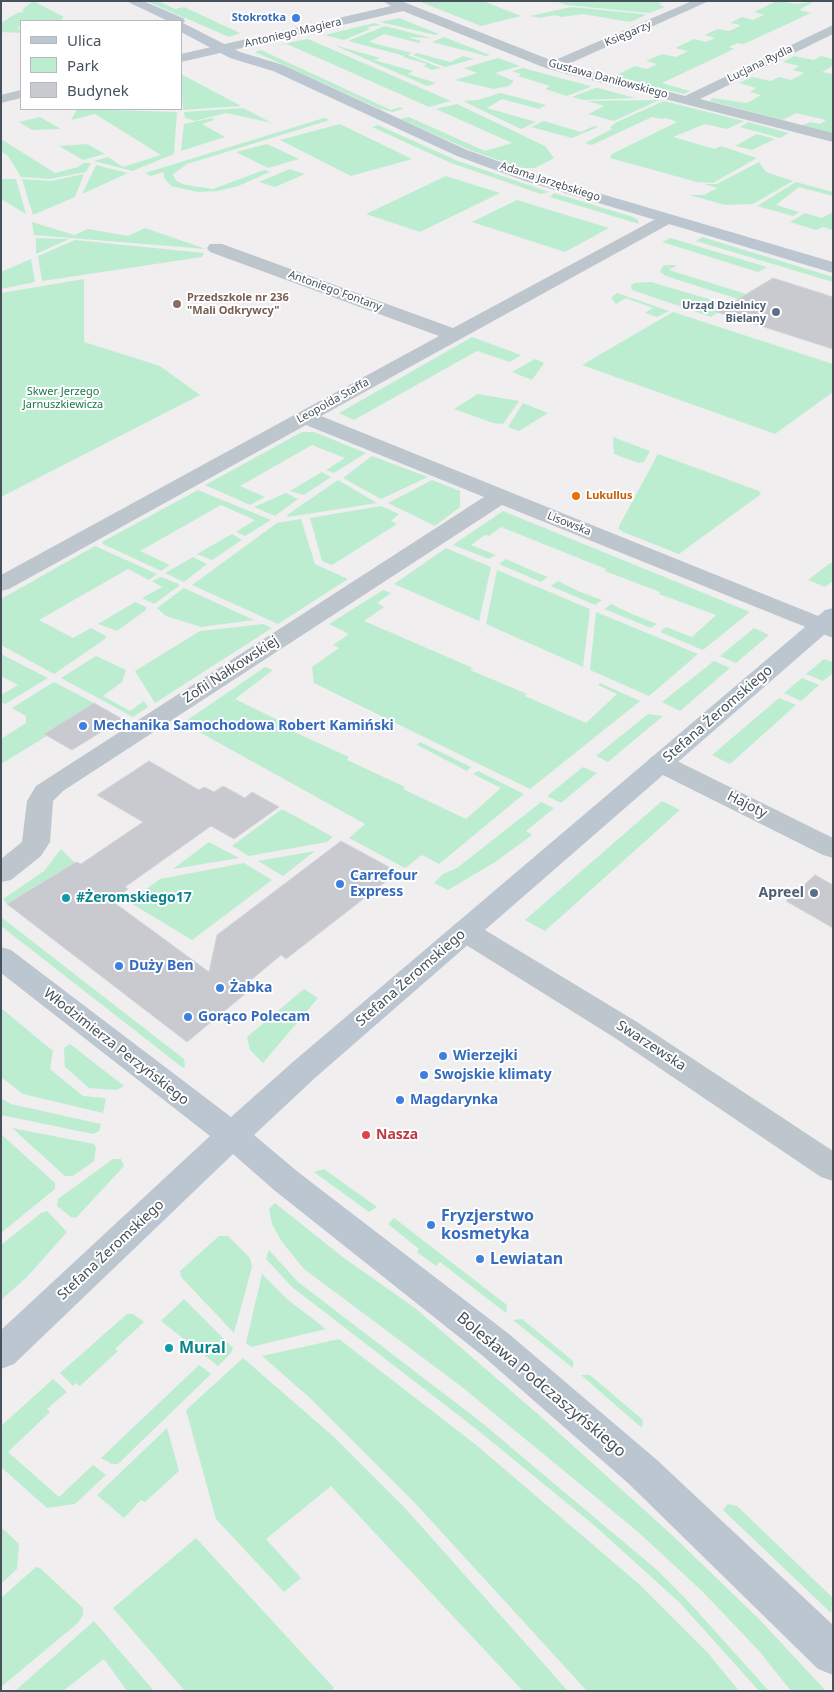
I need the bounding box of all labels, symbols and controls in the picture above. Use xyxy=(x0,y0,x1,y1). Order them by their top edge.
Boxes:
place label: Stokrotka xyxy=(232,11,286,25)
marker: Stokrotka xyxy=(290,12,302,24)
street label: Antoniego Magiera xyxy=(243,15,343,51)
street label: Księgarzy xyxy=(603,18,653,50)
legend xyxy=(20,20,182,110)
text: Ulica xyxy=(67,30,101,50)
street label: Lucjana Rydla xyxy=(725,43,795,85)
text: Park xyxy=(67,55,99,75)
street label: Gustawa Daniłowskiego xyxy=(547,57,669,101)
text: Budynek xyxy=(67,80,129,100)
street label: Adama Jarzębskiego xyxy=(498,160,602,204)
street label: Antoniego Fontany xyxy=(287,268,383,314)
place label: Przedszkole nr 236 "Mali Odkrywcy" xyxy=(187,291,289,317)
marker: Przedszkole nr 236 "Mali Odkrywcy" xyxy=(171,298,183,310)
place label: Urząd Dzielnicy Bielany xyxy=(682,299,766,325)
marker: Urząd Dzielnicy Bielany xyxy=(770,306,782,318)
street label: Leopolda Staffa xyxy=(295,376,371,426)
park label: Skwer Jerzego Jarnuszkiewicza xyxy=(23,385,103,411)
place label: Lukullus xyxy=(586,489,632,503)
marker: Lukullus xyxy=(570,490,582,502)
street label: Lisowska xyxy=(545,509,593,539)
street label: Zofii Nałkowskiej xyxy=(180,633,282,707)
street label: Stefana Żeromskiego xyxy=(660,662,776,766)
place label: Mechanika Samochodowa Robert Kamiński xyxy=(93,718,394,734)
marker: Mechanika Samochodowa Robert Kamiński xyxy=(77,720,89,732)
street label: Hajoty xyxy=(724,788,770,822)
place label: Carrefour Express xyxy=(350,868,417,900)
marker: Carrefour Express xyxy=(334,878,346,890)
place label: Apreel xyxy=(759,885,804,901)
marker: Apreel xyxy=(808,887,820,899)
place label: #Żeromskiego17 xyxy=(76,890,192,906)
marker: #Żeromskiego17 xyxy=(60,892,72,904)
street label: Stefana Żeromskiego xyxy=(353,926,469,1030)
place label: Duży Ben xyxy=(129,958,194,974)
marker: Duży Ben xyxy=(113,960,125,972)
place label: Żabka xyxy=(230,980,272,996)
marker: Żabka xyxy=(214,982,226,994)
street label: Włodzimierza Perzyńskiego xyxy=(40,985,192,1109)
place label: Gorąco Polecam xyxy=(198,1009,310,1025)
marker: Gorąco Polecam xyxy=(182,1011,194,1023)
street label: Swarzewska xyxy=(613,1017,689,1075)
place label: Wierzejki xyxy=(453,1048,518,1064)
marker: Wierzejki xyxy=(437,1050,449,1062)
place label: Swojskie klimaty xyxy=(434,1067,552,1083)
marker: Swojskie klimaty xyxy=(418,1069,430,1081)
place label: Magdarynka xyxy=(410,1092,498,1108)
marker: Magdarynka xyxy=(394,1094,406,1106)
place label: Nasza xyxy=(376,1127,418,1143)
marker: Nasza xyxy=(360,1129,372,1141)
street label: Stefana Żeromskiego xyxy=(54,1196,168,1304)
place label: Fryzjerstwo kosmetyka xyxy=(441,1206,534,1244)
marker: Fryzjerstwo kosmetyka xyxy=(425,1219,437,1231)
place label: Lewiatan xyxy=(490,1249,563,1269)
marker: Lewiatan xyxy=(474,1253,486,1265)
street label: Bolesława Podczaszyńskiego xyxy=(452,1308,630,1462)
place label: Mural xyxy=(179,1338,226,1358)
marker: Mural xyxy=(163,1342,175,1354)

